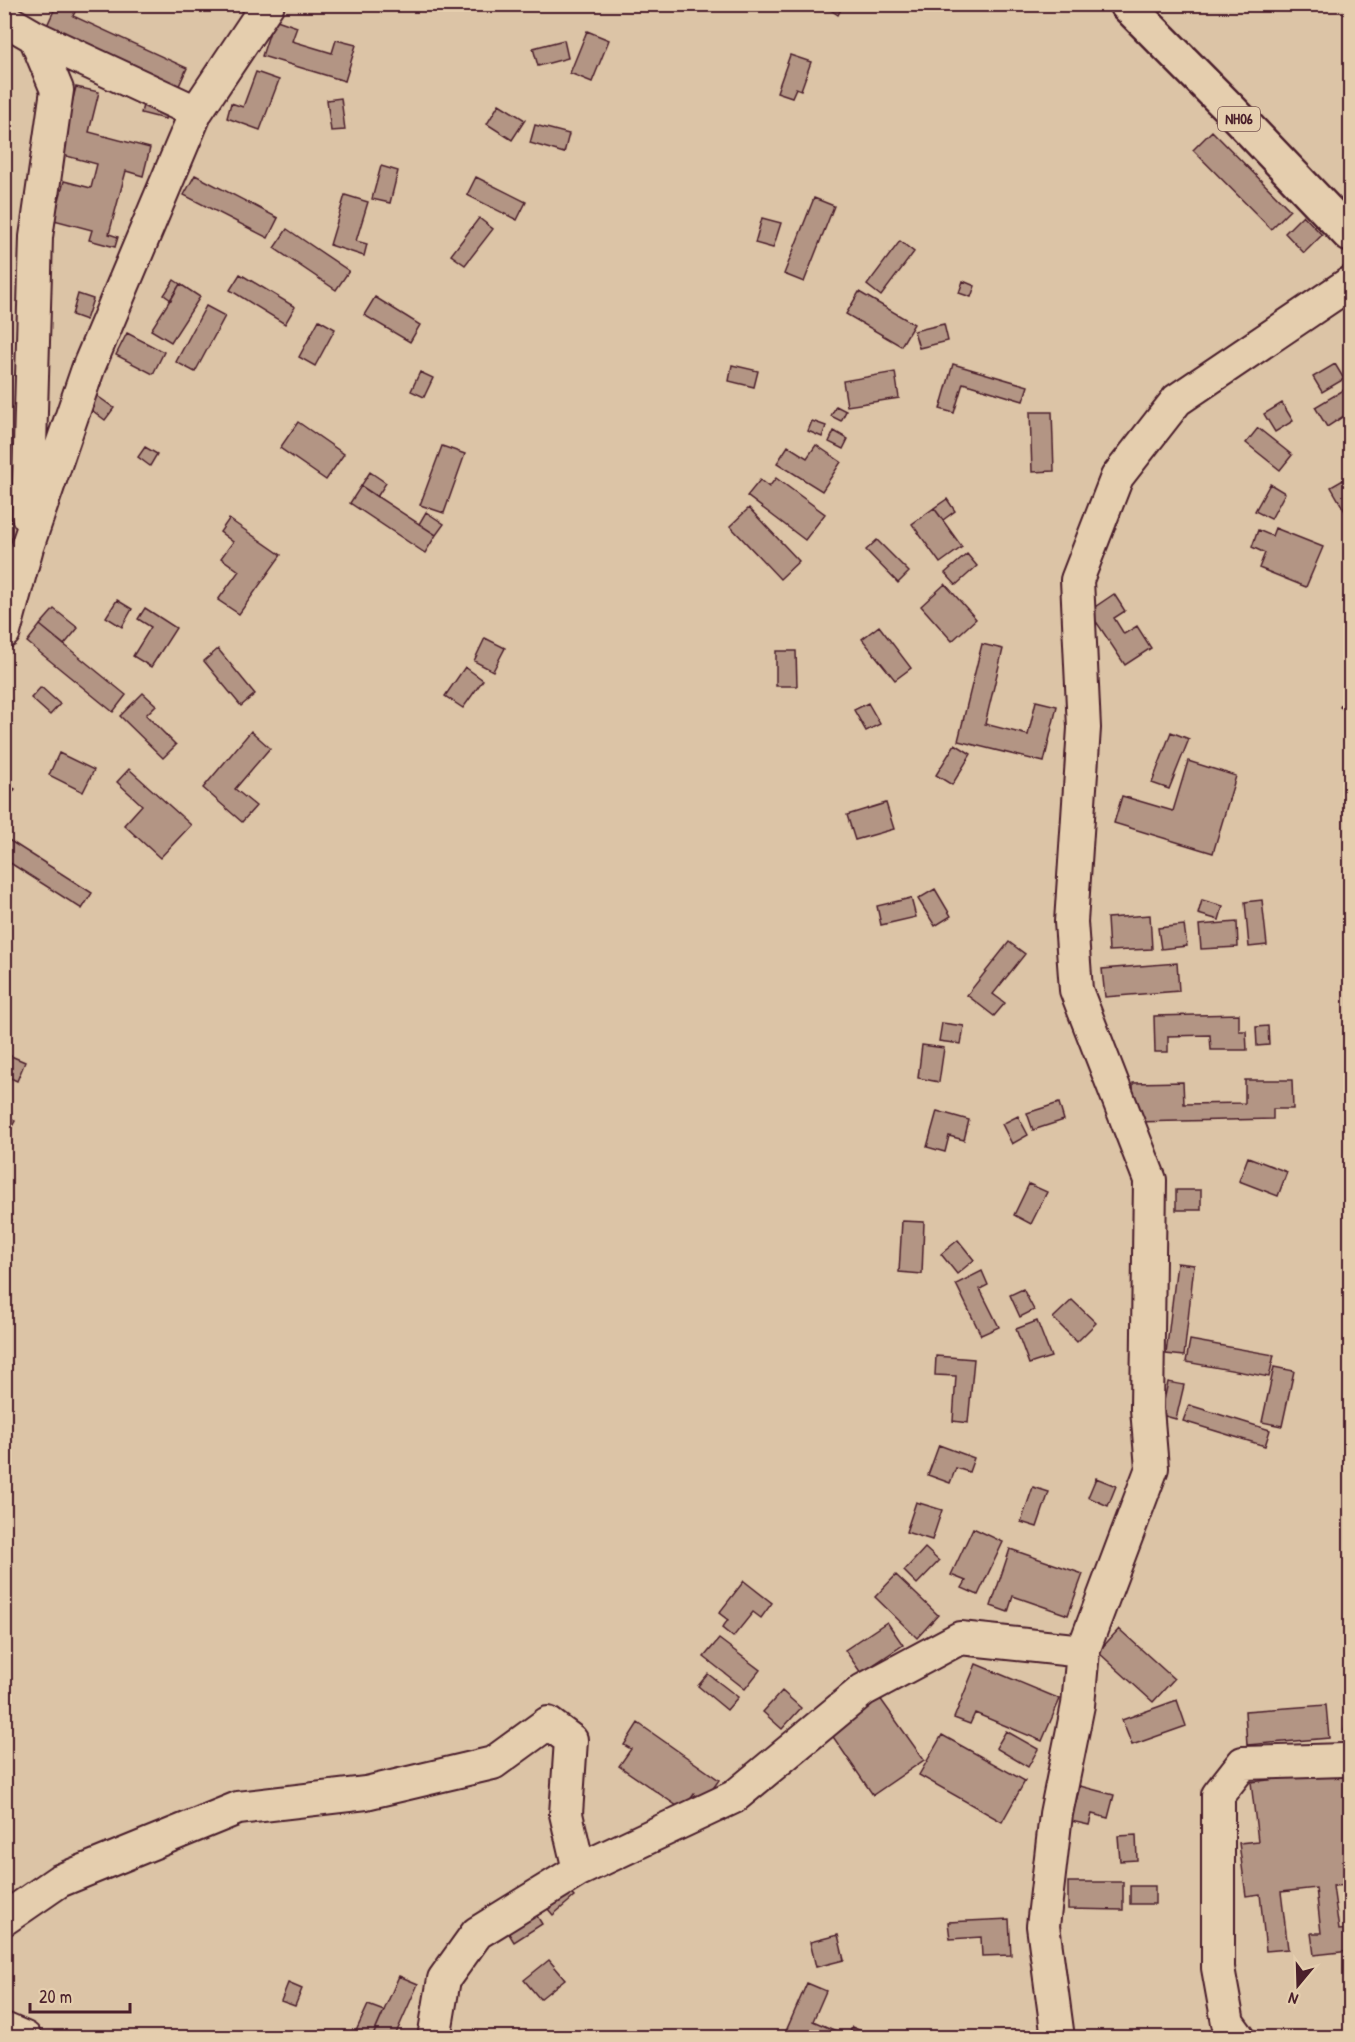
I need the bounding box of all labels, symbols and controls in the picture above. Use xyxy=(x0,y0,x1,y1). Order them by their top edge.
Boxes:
road number: NH06 xyxy=(1218,107,1260,131)
north arrow xyxy=(1268,1955,1328,2015)
scale bar xyxy=(30,1976,130,2014)
text: 20 m xyxy=(39,1984,72,2009)
text: N xyxy=(1285,1987,1301,2011)

